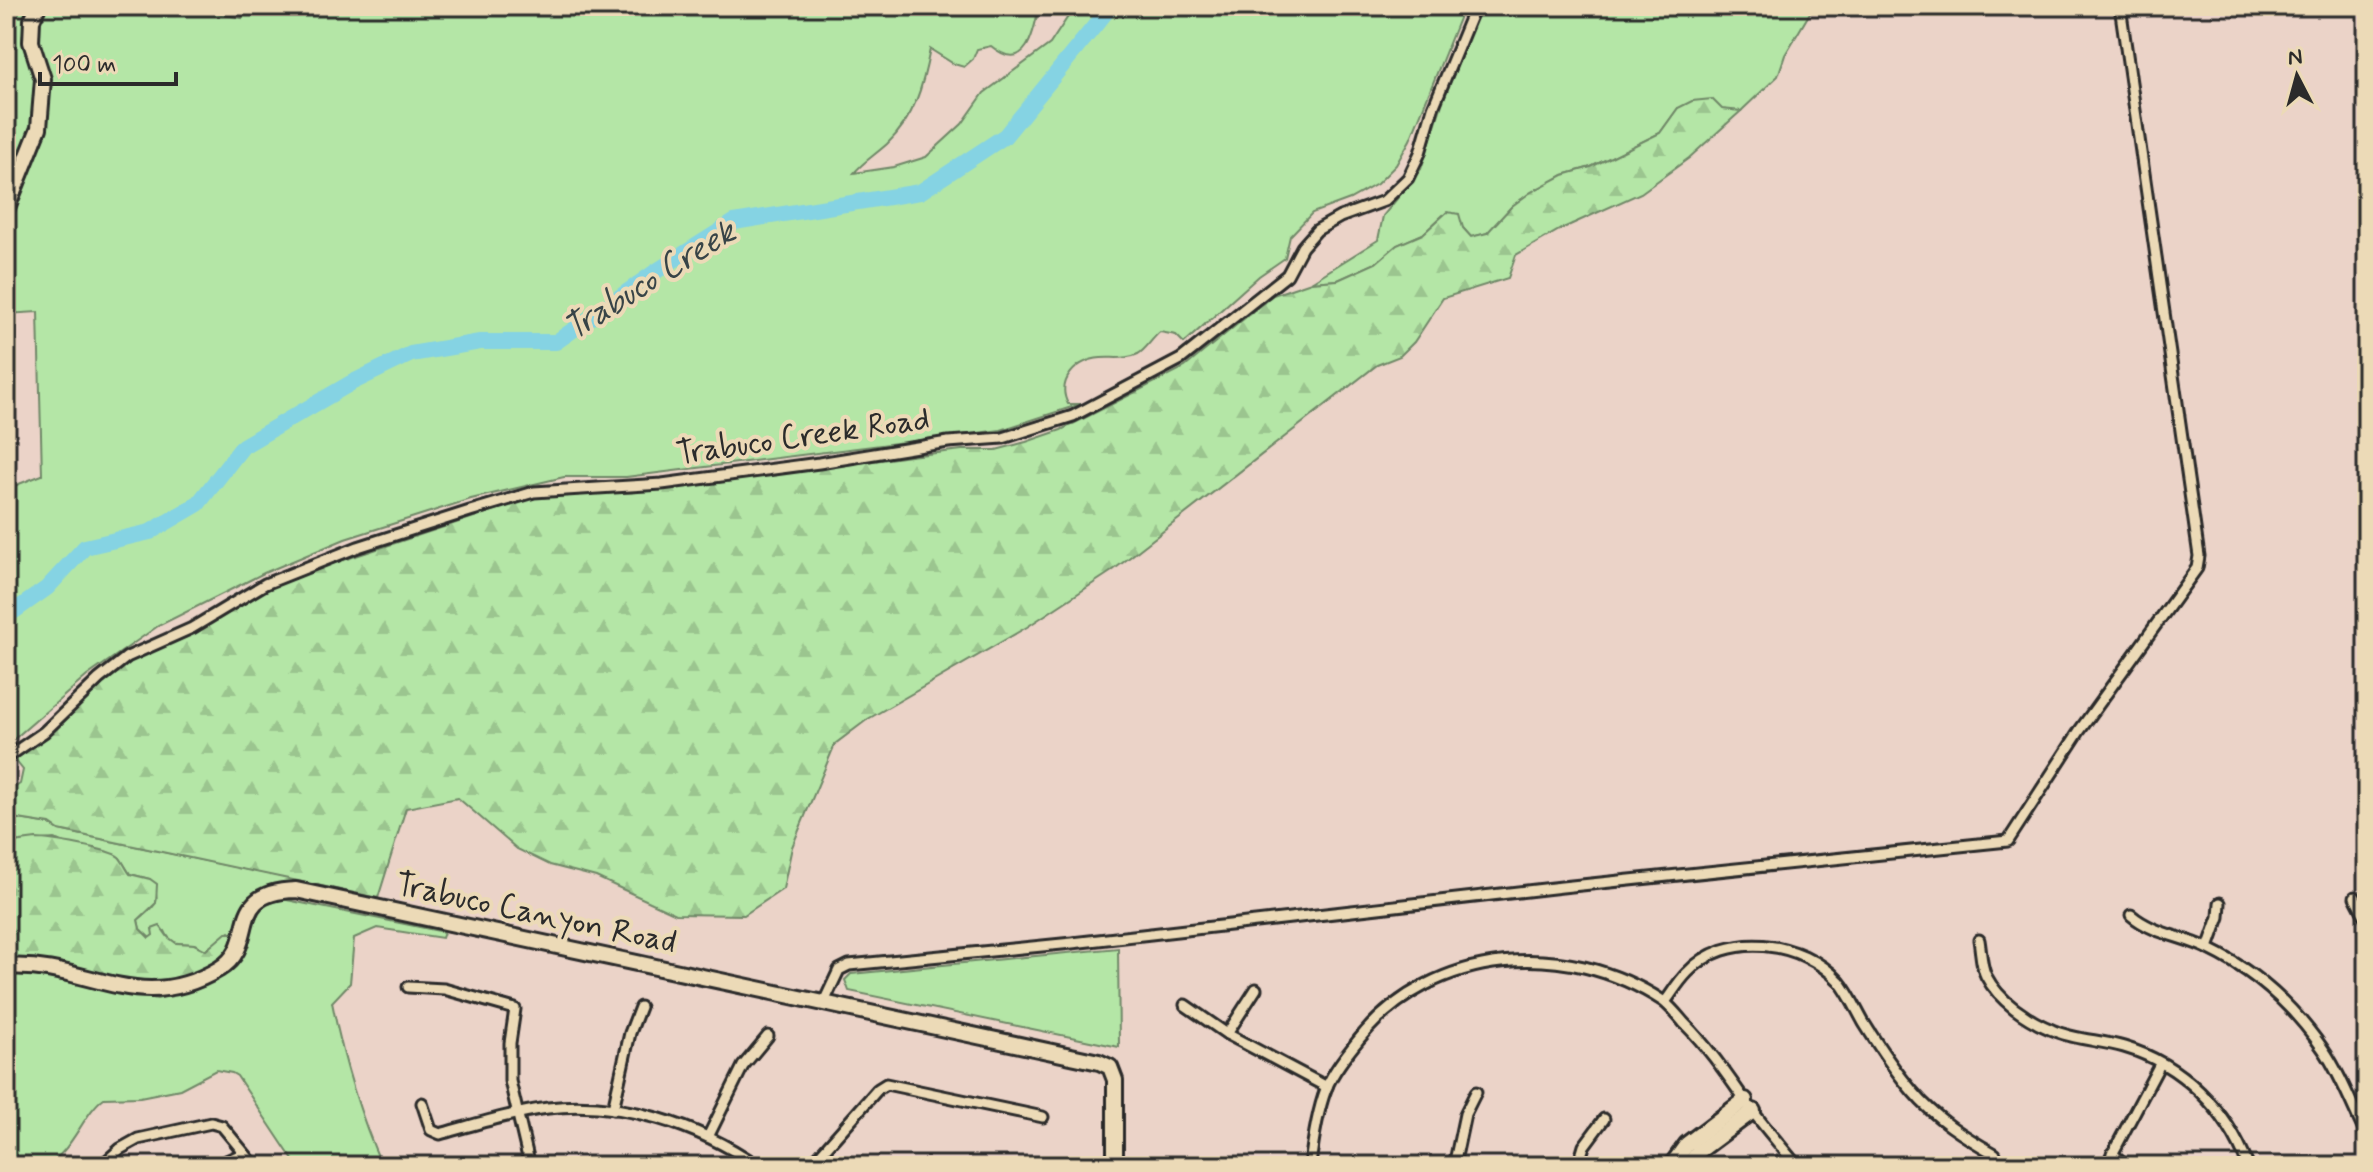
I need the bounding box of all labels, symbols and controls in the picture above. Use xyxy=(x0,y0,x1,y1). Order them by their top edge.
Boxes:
scale bar xyxy=(40,36,176,86)
north arrow xyxy=(2257,36,2337,116)
text: N xyxy=(2286,43,2304,73)
text: 100 m xyxy=(52,50,116,81)
water label: Trabuco Creek xyxy=(555,209,746,352)
street label: Trabuco Creek Road xyxy=(674,398,932,476)
street label: Trabuco Canyon Road xyxy=(392,864,680,964)

